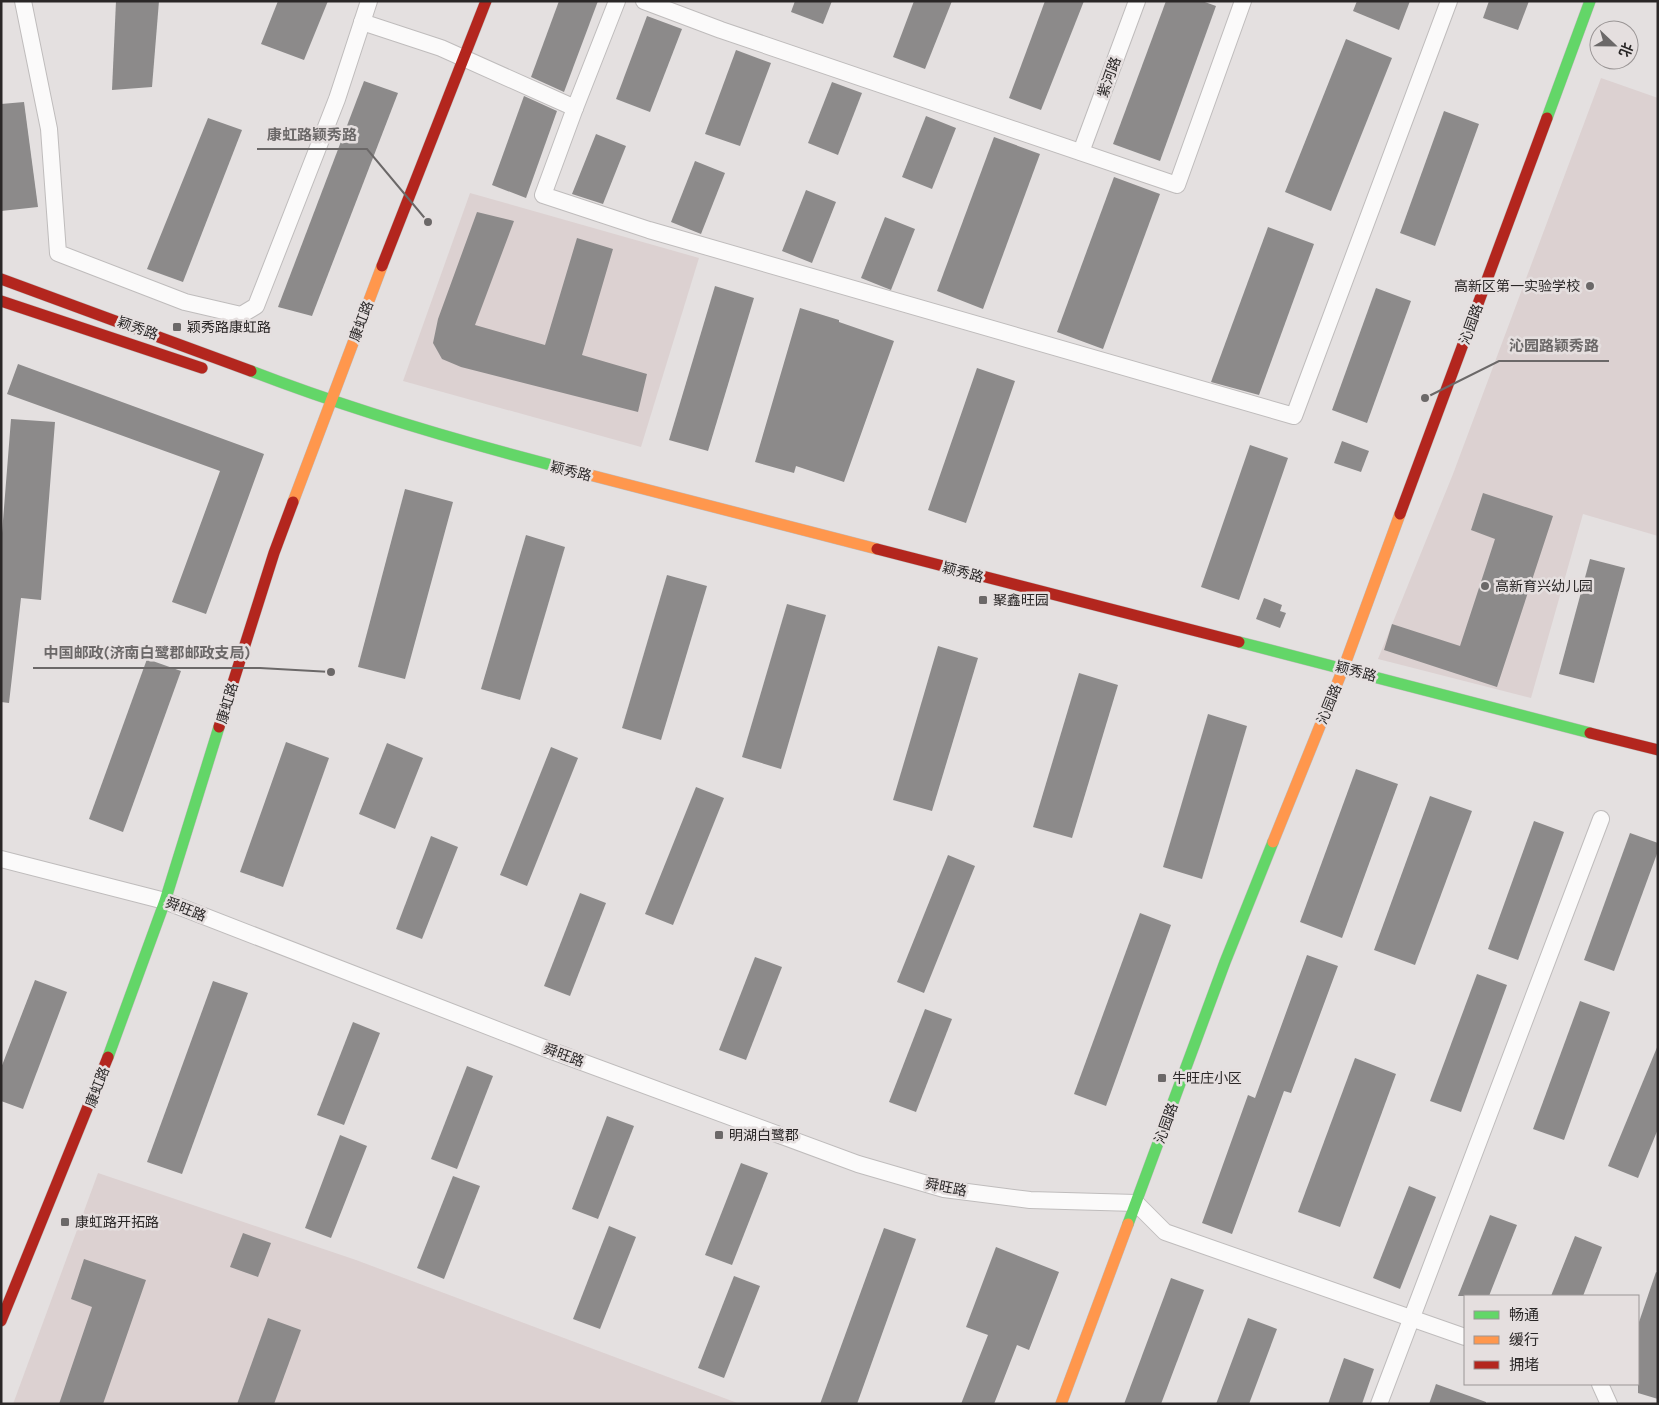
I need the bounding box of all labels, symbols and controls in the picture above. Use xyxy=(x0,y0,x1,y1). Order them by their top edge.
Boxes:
north arrow xyxy=(1589,20,1639,70)
text: 北 xyxy=(1615,40,1636,59)
street label: 紫河路 xyxy=(1094,55,1125,100)
callout: 康虹路颖秀路 xyxy=(257,119,367,149)
text: 康虹路颖秀路 xyxy=(267,126,357,144)
place label: 高新区第一实验学校 xyxy=(1454,278,1580,295)
marker: 高新区第一实验学校 xyxy=(1584,280,1596,292)
street label: 康虹路 xyxy=(346,299,377,344)
street label: 沁园路 xyxy=(1456,302,1487,347)
street label: 颖秀路 xyxy=(115,313,160,344)
place label: 颖秀路康虹路 xyxy=(187,319,271,336)
marker: 颖秀路康虹路 xyxy=(171,321,183,333)
callout: 沁园路颖秀路 xyxy=(1499,331,1609,361)
text: 沁园路颖秀路 xyxy=(1509,337,1599,355)
street label: 颖秀路 xyxy=(548,458,593,485)
street label: 颖秀路 xyxy=(940,559,985,586)
place label: 高新育兴幼儿园 xyxy=(1495,578,1593,595)
marker: 高新育兴幼儿园 xyxy=(1479,580,1491,592)
place label: 聚鑫旺园 xyxy=(993,592,1049,609)
marker: 聚鑫旺园 xyxy=(977,594,989,606)
callout: 中国邮政(济南白鹭郡邮政支局) xyxy=(33,638,260,668)
text: 中国邮政(济南白鹭郡邮政支局) xyxy=(44,644,251,662)
street label: 颖秀路 xyxy=(1333,658,1378,685)
street label: 康虹路 xyxy=(213,681,242,726)
street label: 沁园路 xyxy=(1314,682,1345,727)
street label: 舜旺路 xyxy=(163,894,208,925)
street label: 舜旺路 xyxy=(541,1040,586,1071)
street label: 康虹路 xyxy=(82,1065,113,1110)
place label: 牛旺庄小区 xyxy=(1172,1070,1242,1087)
marker: 牛旺庄小区 xyxy=(1156,1072,1168,1084)
street label: 沁园路 xyxy=(1151,1101,1182,1146)
place label: 明湖白鹭郡 xyxy=(729,1127,799,1144)
marker: 明湖白鹭郡 xyxy=(713,1129,725,1141)
street label: 舜旺路 xyxy=(924,1175,968,1200)
place label: 康虹路开拓路 xyxy=(75,1214,159,1231)
marker: 康虹路开拓路 xyxy=(59,1216,71,1228)
legend xyxy=(1464,1295,1639,1385)
text: 畅通 xyxy=(1509,1306,1539,1324)
text: 缓行 xyxy=(1509,1331,1539,1349)
text: 拥堵 xyxy=(1509,1356,1539,1374)

